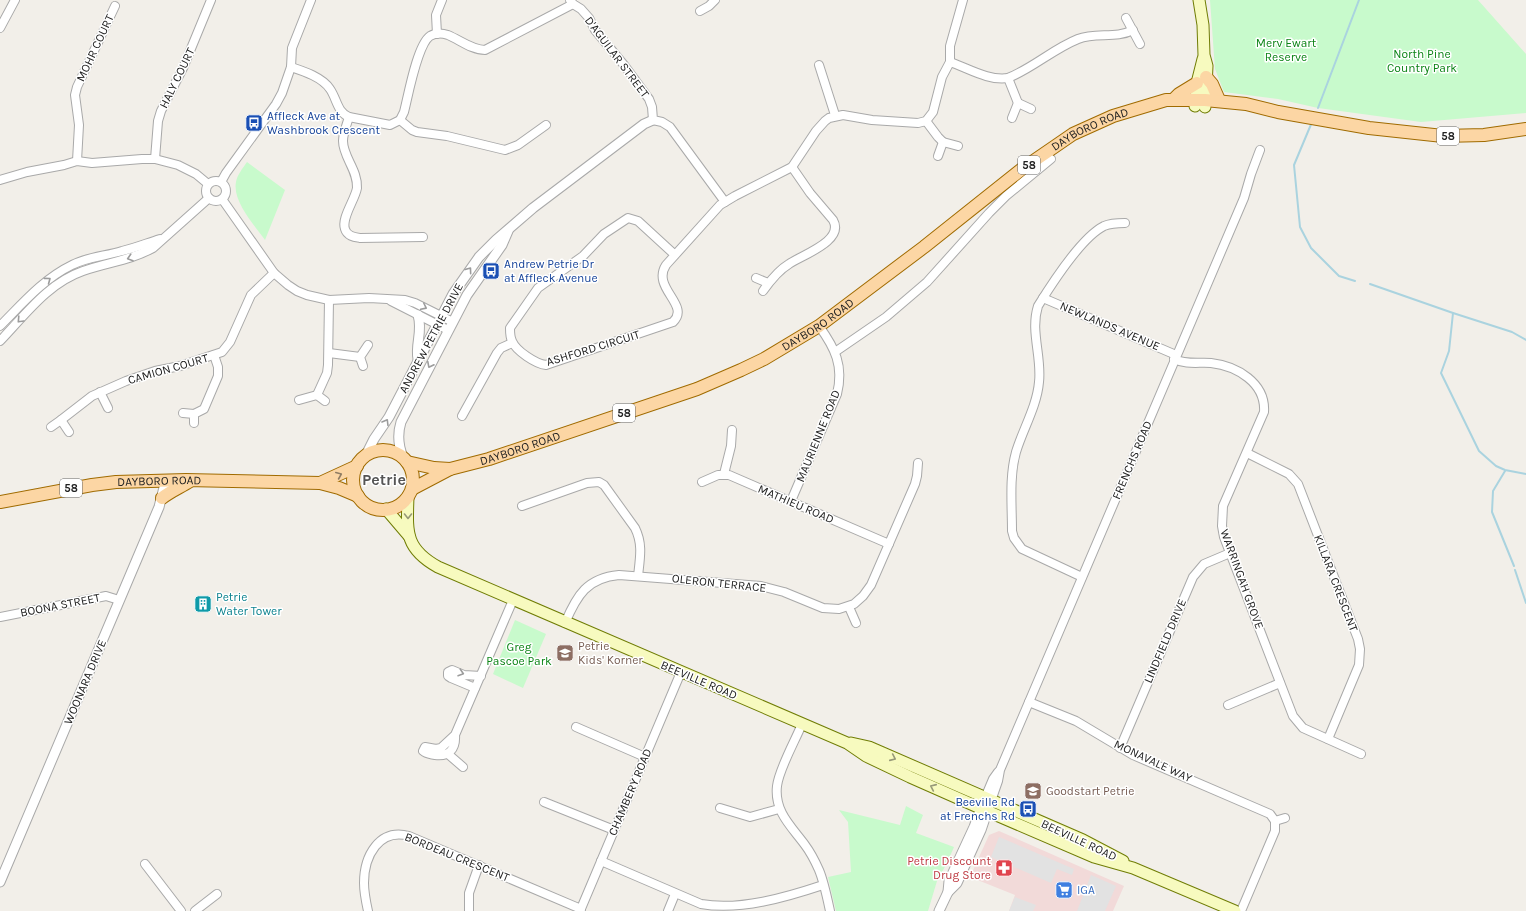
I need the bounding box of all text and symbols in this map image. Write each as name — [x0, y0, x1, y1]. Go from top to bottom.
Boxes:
street label: MOHR COURT — [73, 12, 117, 84]
street label: D'AGUILAR STREET — [582, 14, 652, 100]
park label: Merv Ewart Reserve — [1256, 36, 1317, 64]
street label: HALY COURT — [156, 46, 198, 110]
park label: North Pine Country Park — [1387, 47, 1457, 75]
street label: DAYBORO ROAD — [1049, 105, 1130, 154]
place label: Affleck Ave at Washbrook Crescent — [267, 109, 380, 137]
bus stop icon: Affleck Ave at Washbrook Crescent — [244, 113, 264, 133]
road number: 58 — [1437, 127, 1459, 145]
road number: 58 — [1018, 156, 1040, 174]
one-way arrow — [127, 253, 134, 262]
place label: Andrew Petrie Dr at Affleck Avenue — [504, 257, 598, 285]
bus stop icon: Andrew Petrie Dr at Affleck Avenue — [481, 261, 501, 281]
one-way arrow — [464, 268, 471, 275]
one-way arrow — [43, 277, 50, 284]
street label: ANDREW PETRIE DRIVE — [396, 281, 466, 395]
street label: DAYBORO ROAD — [779, 295, 857, 354]
street label: NEWLANDS AVENUE — [1058, 299, 1162, 353]
one-way arrow — [419, 302, 427, 310]
one-way arrow — [17, 315, 25, 323]
street label: ASHFORD CIRCUIT — [545, 327, 641, 369]
street label: CAMION COURT — [126, 351, 210, 387]
one-way arrow — [428, 360, 435, 368]
street label: MAURIENNE ROAD — [793, 388, 843, 484]
road number: 58 — [613, 404, 635, 422]
one-way arrow — [381, 419, 388, 426]
street label: FRENCHS ROAD — [1109, 419, 1155, 501]
street label: DAYBORO ROAD — [478, 428, 562, 468]
district label: Petrie — [362, 470, 406, 489]
one-way arrow — [334, 472, 342, 480]
street label: DAYBORO ROAD — [117, 473, 202, 489]
road number: 58 — [60, 479, 82, 497]
street label: MATHIEU ROAD — [756, 482, 836, 526]
one-way arrow — [404, 513, 412, 519]
street label: WARRINGAH GROVE — [1217, 527, 1267, 631]
street label: KILLARA CRESCENT — [1311, 532, 1361, 634]
street label: OLERON TERRACE — [671, 571, 767, 595]
street label: BOONA STREET — [19, 590, 101, 620]
place label: Petrie Water Tower — [216, 590, 282, 618]
building icon: Petrie Water Tower — [193, 594, 213, 614]
street label: LINDFIELD DRIVE — [1141, 597, 1189, 685]
street label: WOONARA DRIVE — [61, 638, 109, 726]
place label: Petrie Kids' Korner — [578, 639, 643, 667]
park label: Greg Pascoe Park — [486, 640, 552, 668]
school or university icon: Petrie Kids' Korner — [555, 643, 575, 663]
street label: BEEVILLE ROAD — [659, 658, 739, 702]
one-way arrow — [458, 669, 465, 677]
street label: MONAVALE WAY — [1112, 737, 1195, 785]
street label: CHAMBERY ROAD — [605, 746, 655, 838]
one-way arrow — [889, 753, 897, 761]
school or university icon: Goodstart Petrie — [1023, 781, 1043, 801]
one-way arrow — [929, 784, 937, 792]
place label: Goodstart Petrie — [1046, 784, 1134, 798]
place label: Beeville Rd at Frenchs Rd — [940, 795, 1015, 823]
bus stop icon: Beeville Rd at Frenchs Rd — [1018, 799, 1038, 819]
street label: BEEVILLE ROAD — [1039, 816, 1119, 864]
street label: BORDEAU CRESCENT — [403, 830, 511, 884]
place label: Petrie Discount Drug Store — [907, 854, 991, 882]
pharmacy icon: Petrie Discount Drug Store — [994, 858, 1014, 878]
supermarket icon: IGA — [1054, 880, 1074, 900]
place label: IGA — [1077, 883, 1095, 897]

